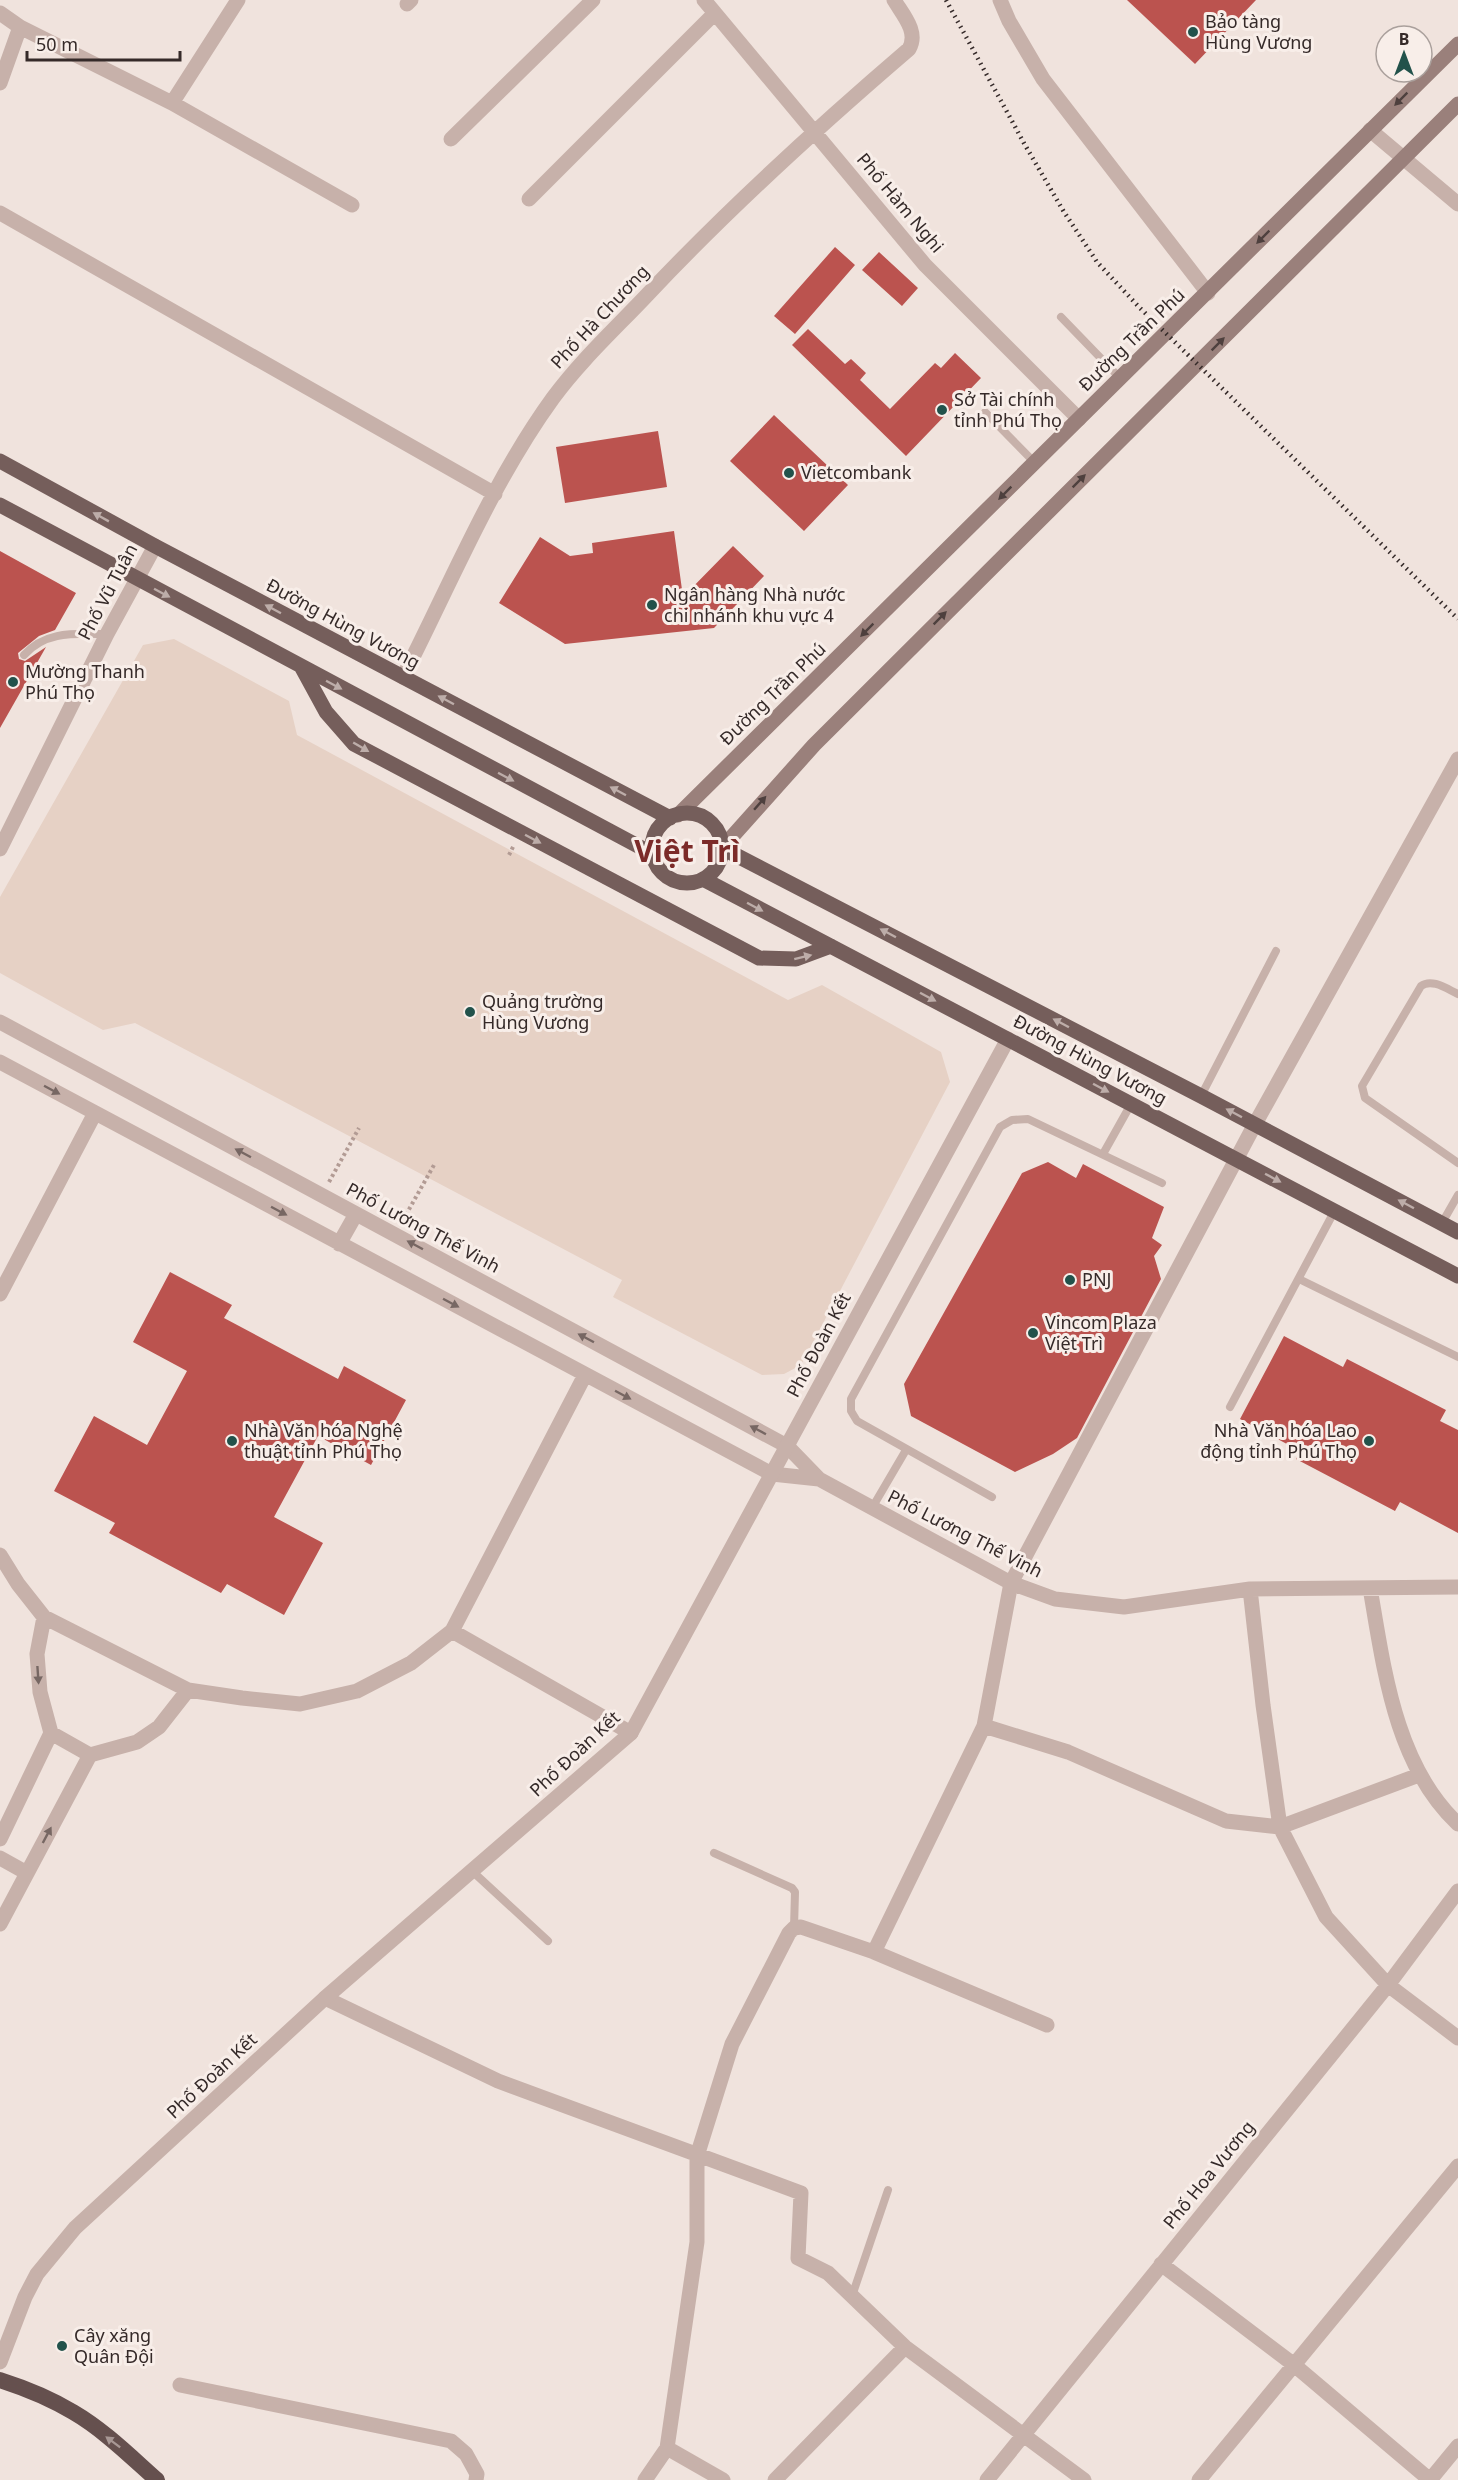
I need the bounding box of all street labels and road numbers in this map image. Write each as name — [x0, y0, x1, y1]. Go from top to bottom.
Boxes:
street label: Phố Hàm Nghi — [852, 148, 950, 257]
street label: Phố Hà Chương — [545, 259, 654, 373]
street label: Đường Trần Phú — [1073, 283, 1189, 396]
street label: Phố Vũ Tuân — [72, 539, 142, 644]
street label: Đường Hùng Vương — [263, 572, 424, 674]
street label: Đường Trần Phú — [714, 637, 830, 750]
street label: Đường Hùng Vương — [1010, 1008, 1171, 1110]
street label: Phố Lương Thế Vinh — [342, 1176, 504, 1278]
street label: Phố Đoàn Kết — [780, 1288, 856, 1401]
street label: Phố Lương Thế Vinh — [884, 1484, 1047, 1583]
street label: Phố Đoàn Kết — [524, 1705, 625, 1801]
street label: Phố Đoàn Kết — [161, 2027, 262, 2123]
street label: Phố Hoa Vương — [1157, 2115, 1259, 2233]

